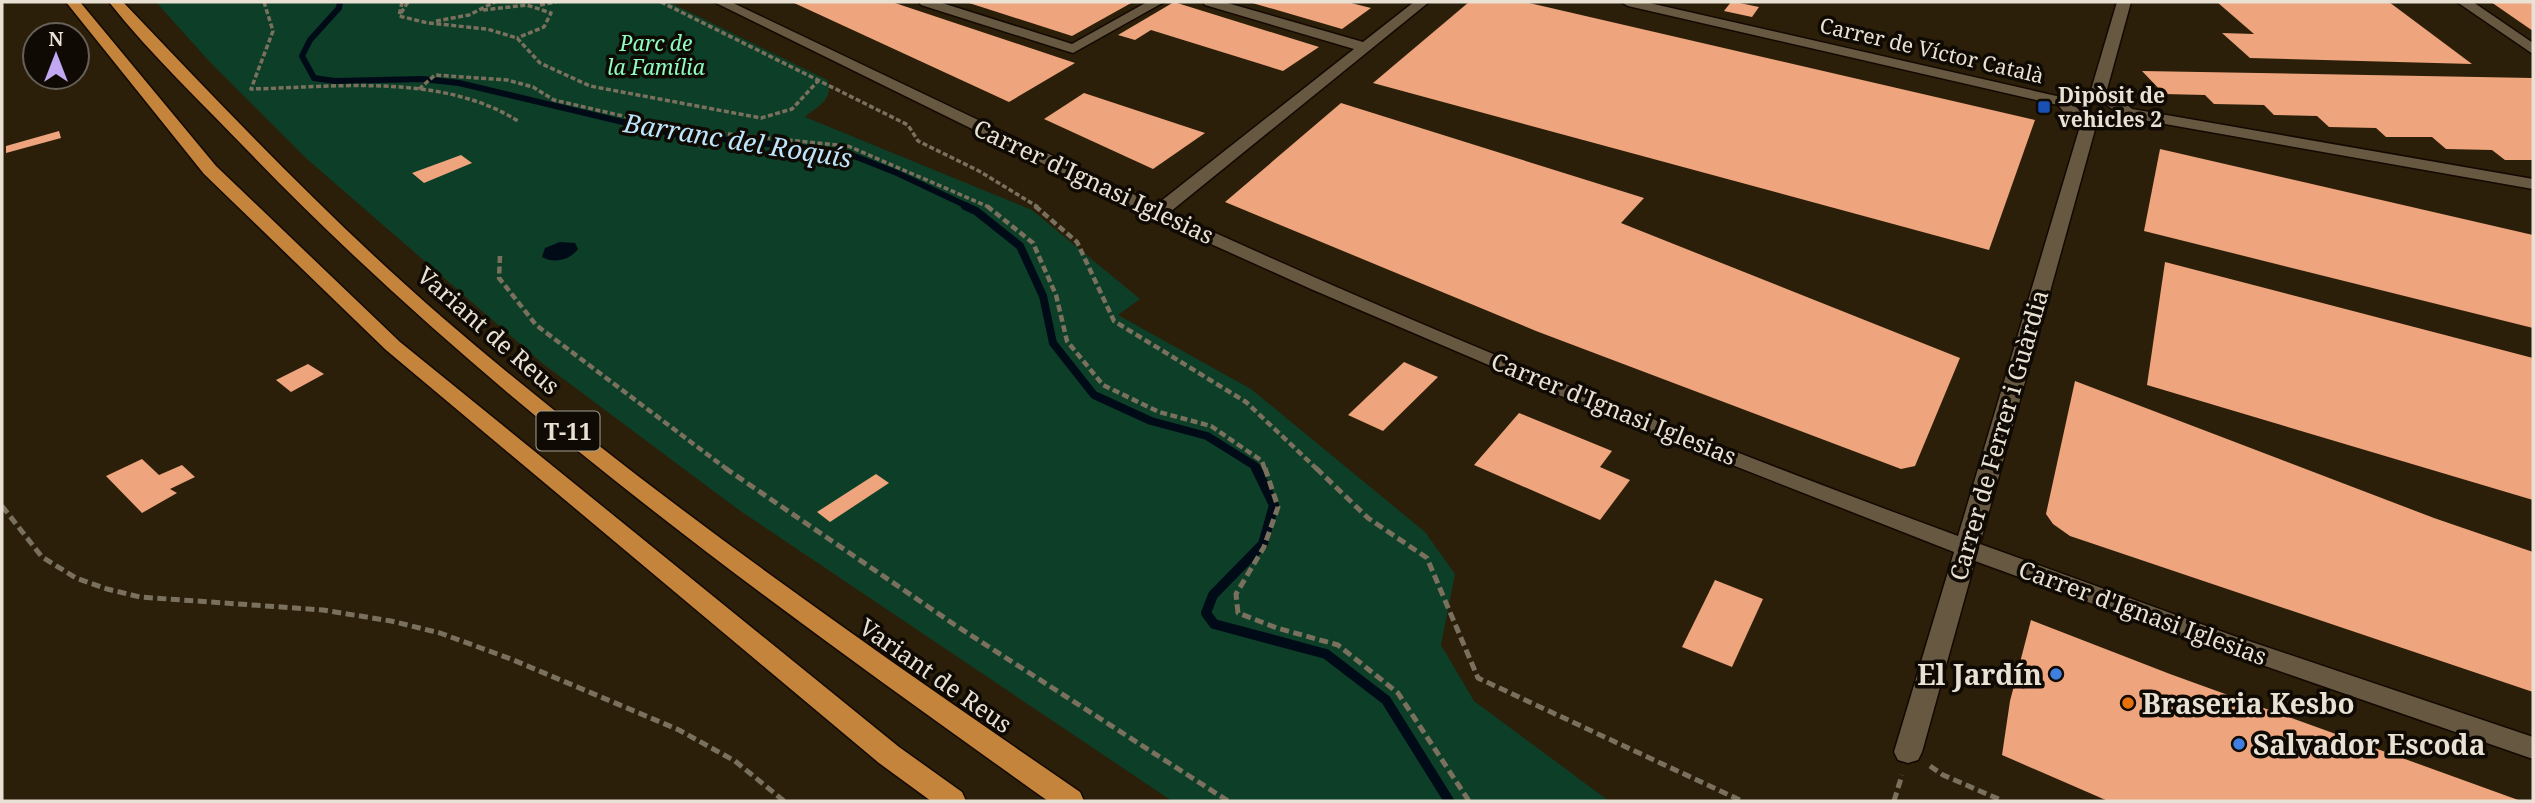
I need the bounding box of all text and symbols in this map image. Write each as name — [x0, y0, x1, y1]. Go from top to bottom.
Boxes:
street label: Carrer de Víctor Català — [1817, 11, 2047, 89]
north arrow — [21, 21, 91, 91]
text: N — [49, 26, 64, 52]
park label: Parc de la Família — [607, 29, 706, 81]
place label: Dipòsit de vehicles 2 — [2058, 81, 2165, 133]
marker: Dipòsit de vehicles 2 — [2036, 99, 2052, 115]
water label: Barranc del Roquís — [620, 104, 855, 176]
street label: Carrer d'Ignasi Iglesias — [968, 111, 1220, 251]
street label: Variant de Reus — [410, 259, 568, 401]
street label: Carrer de Ferrer i Guàrdia — [1941, 286, 2055, 584]
street label: Carrer d'Ignasi Iglesias — [1487, 344, 1741, 472]
road number: T-11 — [536, 412, 600, 450]
street label: Carrer d'Ignasi Iglesias — [2014, 552, 2272, 672]
street label: Variant de Reus — [853, 610, 1019, 740]
place label: El Jardín — [1917, 655, 2042, 693]
marker: El Jardín — [2048, 666, 2064, 682]
place label: Braseria Kesbo — [2142, 684, 2355, 722]
marker: Braseria Kesbo — [2120, 695, 2136, 711]
place label: Salvador Escoda — [2253, 725, 2486, 763]
marker: Salvador Escoda — [2231, 736, 2247, 752]

